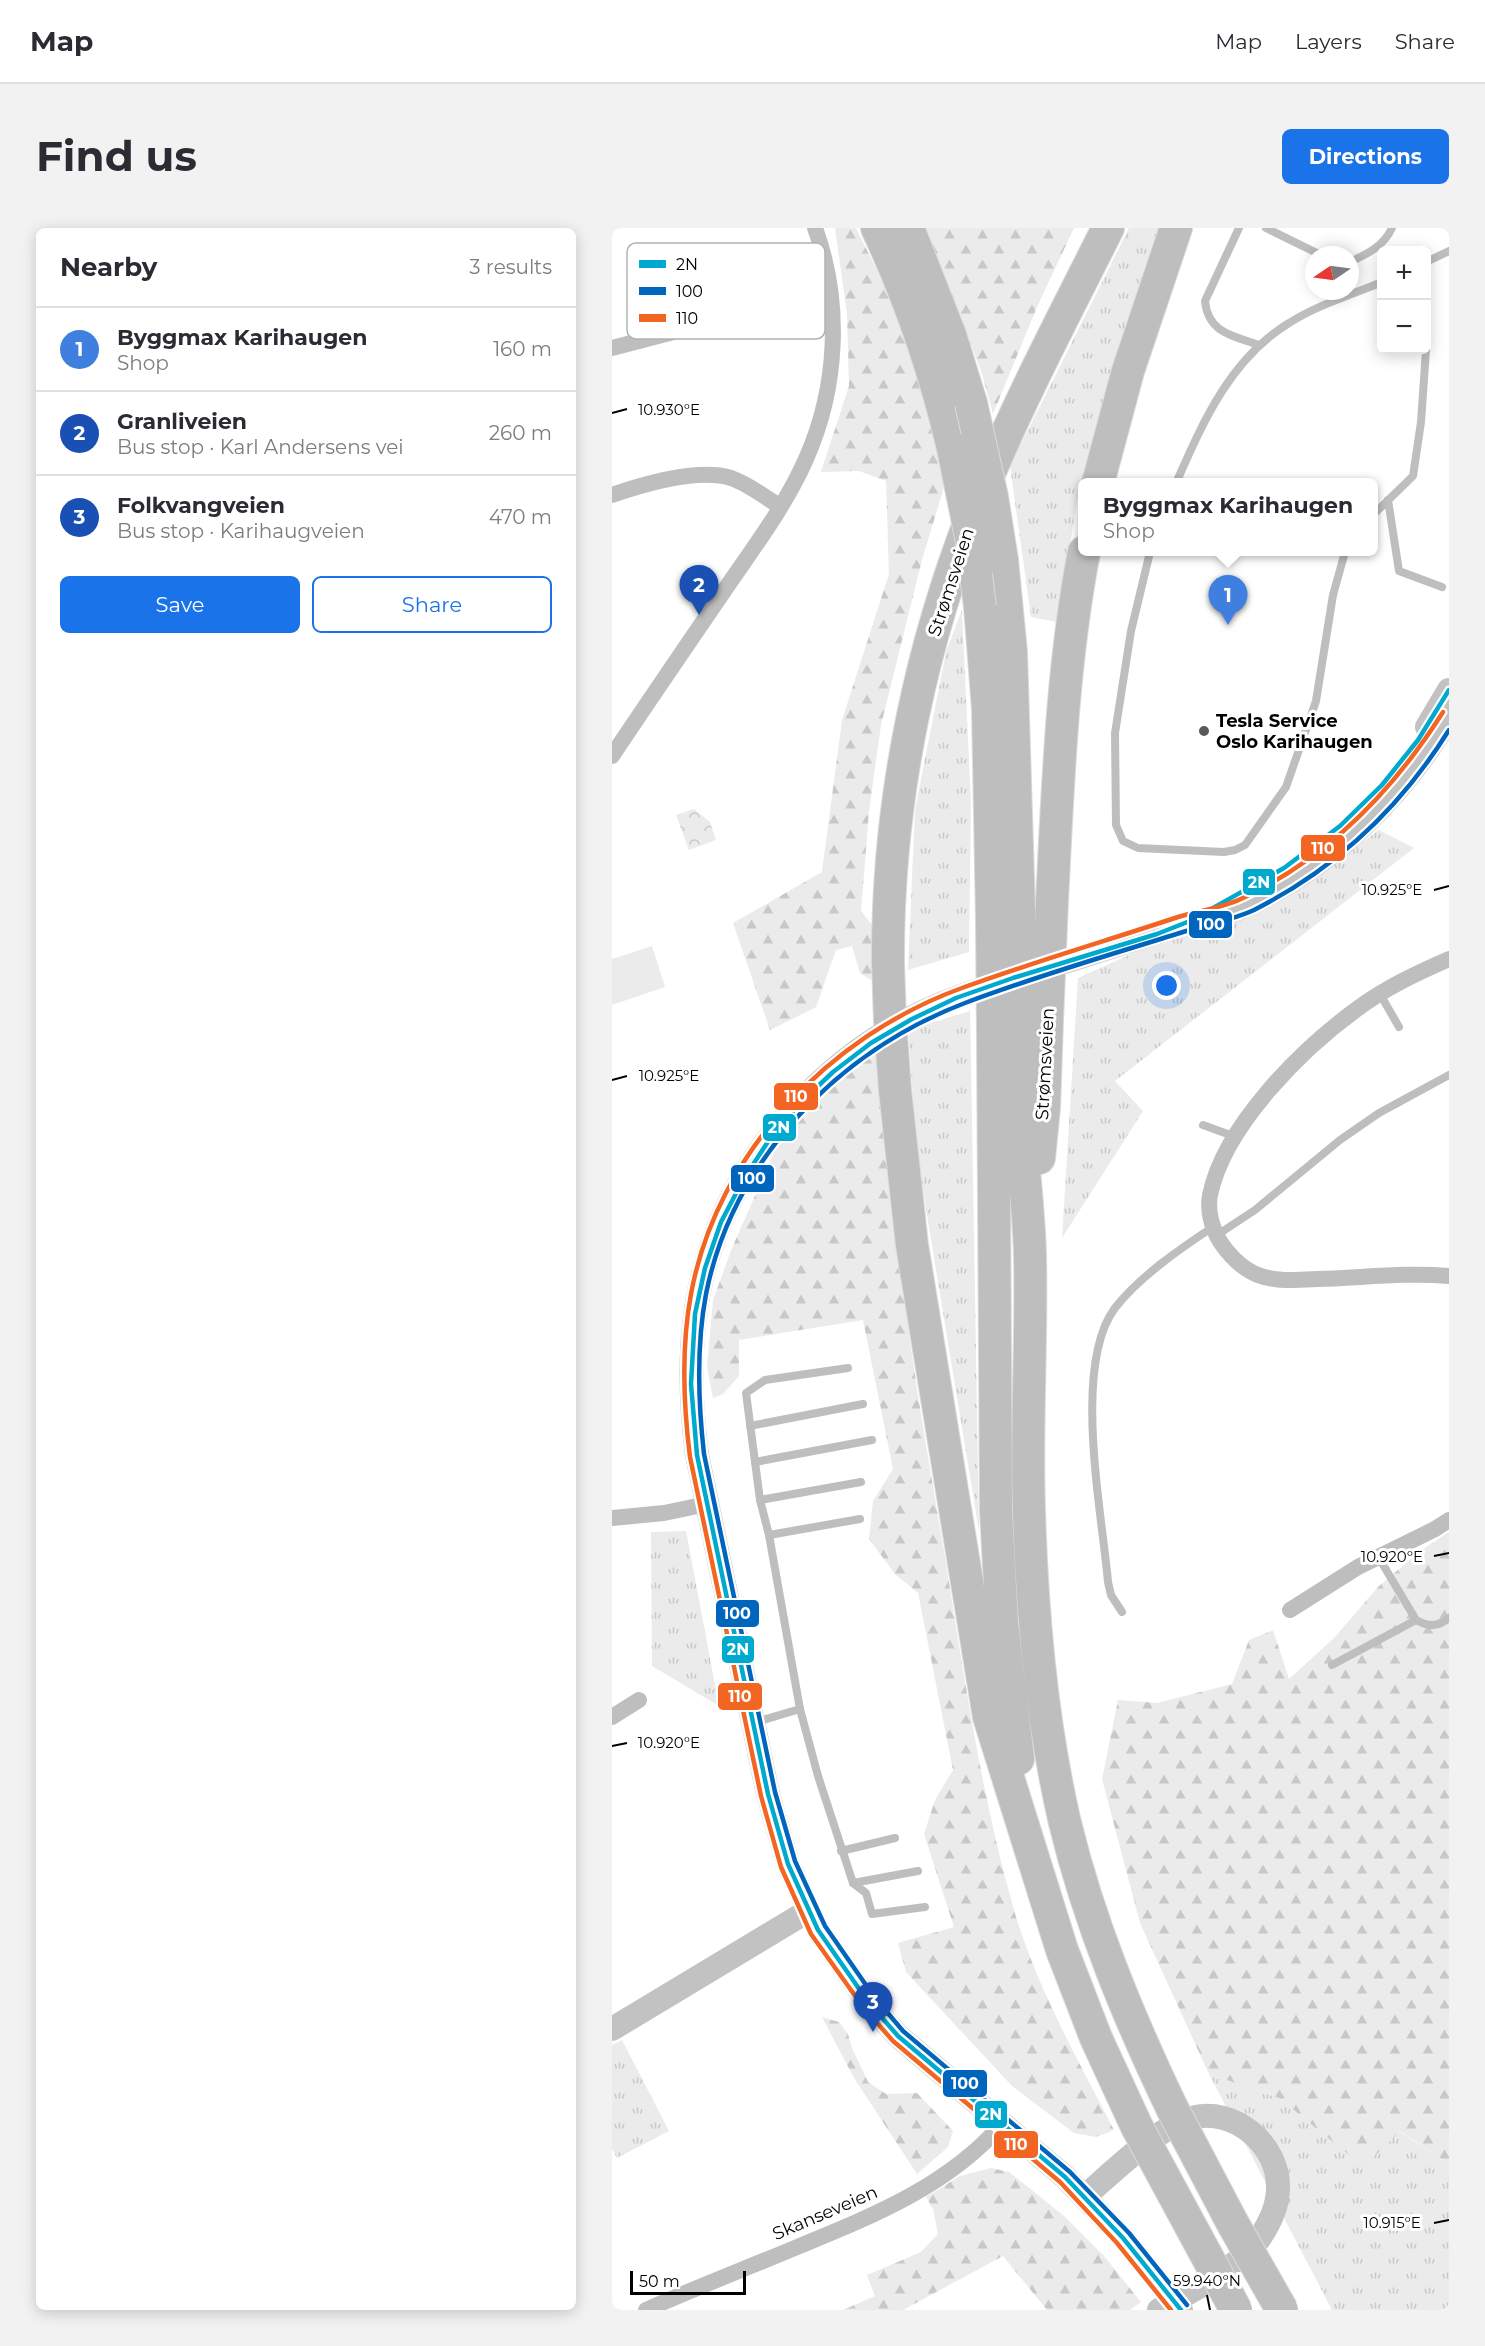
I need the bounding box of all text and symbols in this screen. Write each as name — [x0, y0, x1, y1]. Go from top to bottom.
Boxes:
text: Map — [30, 24, 93, 58]
text: Map — [1215, 29, 1262, 54]
text: Layers — [1295, 29, 1362, 54]
text: Share — [1395, 29, 1455, 54]
button: Directions — [1282, 129, 1449, 184]
text: Find us — [36, 130, 197, 182]
legend — [627, 243, 825, 339]
north arrow — [1305, 246, 1359, 300]
map controls — [1377, 246, 1431, 354]
button: + — [1377, 246, 1431, 300]
text: Nearby — [60, 251, 157, 283]
text: 3 results — [469, 255, 552, 279]
text: 2N — [676, 255, 698, 274]
text: 100 — [676, 282, 703, 301]
button: − — [1377, 300, 1431, 354]
text: 110 — [676, 309, 698, 328]
text: Byggmax Karihaugen — [117, 324, 367, 351]
text: 1 — [76, 337, 83, 361]
text: 160 m — [493, 337, 552, 361]
text: Shop — [117, 351, 169, 375]
text: 10.930°E — [638, 400, 700, 419]
text: Granliveien — [117, 408, 247, 435]
text: 2 — [74, 421, 85, 445]
text: 260 m — [489, 421, 552, 445]
text: Bus stop · Karl Andersens vei — [117, 435, 404, 459]
popup — [1078, 478, 1378, 556]
text: Folkvangveien — [117, 492, 285, 519]
text: Byggmax Karihaugen — [1103, 492, 1353, 519]
text: 3 — [74, 505, 85, 529]
text: 470 m — [489, 505, 552, 529]
text: Bus stop · Karihaugveien — [117, 519, 365, 543]
text: Shop — [1103, 519, 1155, 543]
street label: Strømsveien — [923, 525, 979, 639]
pin: 2 — [680, 566, 718, 615]
button: Save — [60, 576, 300, 633]
button: Share — [312, 576, 552, 633]
pin: 1 — [1208, 576, 1248, 625]
place label: Tesla Service Oslo Karihaugen — [1216, 710, 1373, 753]
marker: Tesla Service Oslo Karihaugen — [1197, 724, 1211, 738]
line badge: 110 — [1300, 834, 1346, 862]
text: 110 — [1311, 839, 1335, 858]
line badge: 2N — [1242, 868, 1276, 896]
text: 2N — [1248, 873, 1270, 892]
text: 10.925°E — [1362, 880, 1422, 899]
line badge: 100 — [1188, 910, 1233, 939]
text: 100 — [1197, 915, 1225, 934]
your location — [1152, 971, 1181, 1000]
street label: Strømsveien — [1031, 1007, 1059, 1121]
text: 10.925°E — [639, 1066, 699, 1085]
line badge: 110 — [773, 1082, 819, 1111]
text: 110 — [784, 1087, 808, 1106]
line badge: 2N — [762, 1113, 797, 1142]
text: 2N — [768, 1118, 790, 1137]
line badge: 100 — [730, 1164, 775, 1193]
text: 100 — [738, 1169, 766, 1188]
text: 10.920°E — [1361, 1547, 1423, 1566]
line badge: 100 — [715, 1599, 760, 1628]
text: 100 — [723, 1604, 751, 1623]
line badge: 2N — [721, 1635, 755, 1664]
text: 2N — [727, 1640, 749, 1659]
line badge: 110 — [717, 1682, 763, 1711]
text: 110 — [728, 1687, 752, 1706]
text: 10.920°E — [638, 1733, 700, 1752]
pin: 3 — [854, 1982, 892, 2032]
line badge: 100 — [942, 2069, 988, 2098]
text: 100 — [951, 2074, 979, 2093]
line badge: 2N — [974, 2100, 1008, 2129]
text: 2N — [980, 2105, 1002, 2124]
line badge: 110 — [993, 2130, 1039, 2159]
text: 110 — [1004, 2135, 1028, 2154]
street label: Skanseveien — [769, 2181, 881, 2245]
text: 10.915°E — [1363, 2213, 1421, 2232]
scale bar — [630, 2268, 746, 2296]
text: 59.940°N — [1173, 2271, 1241, 2290]
text: 50 m — [639, 2272, 680, 2291]

